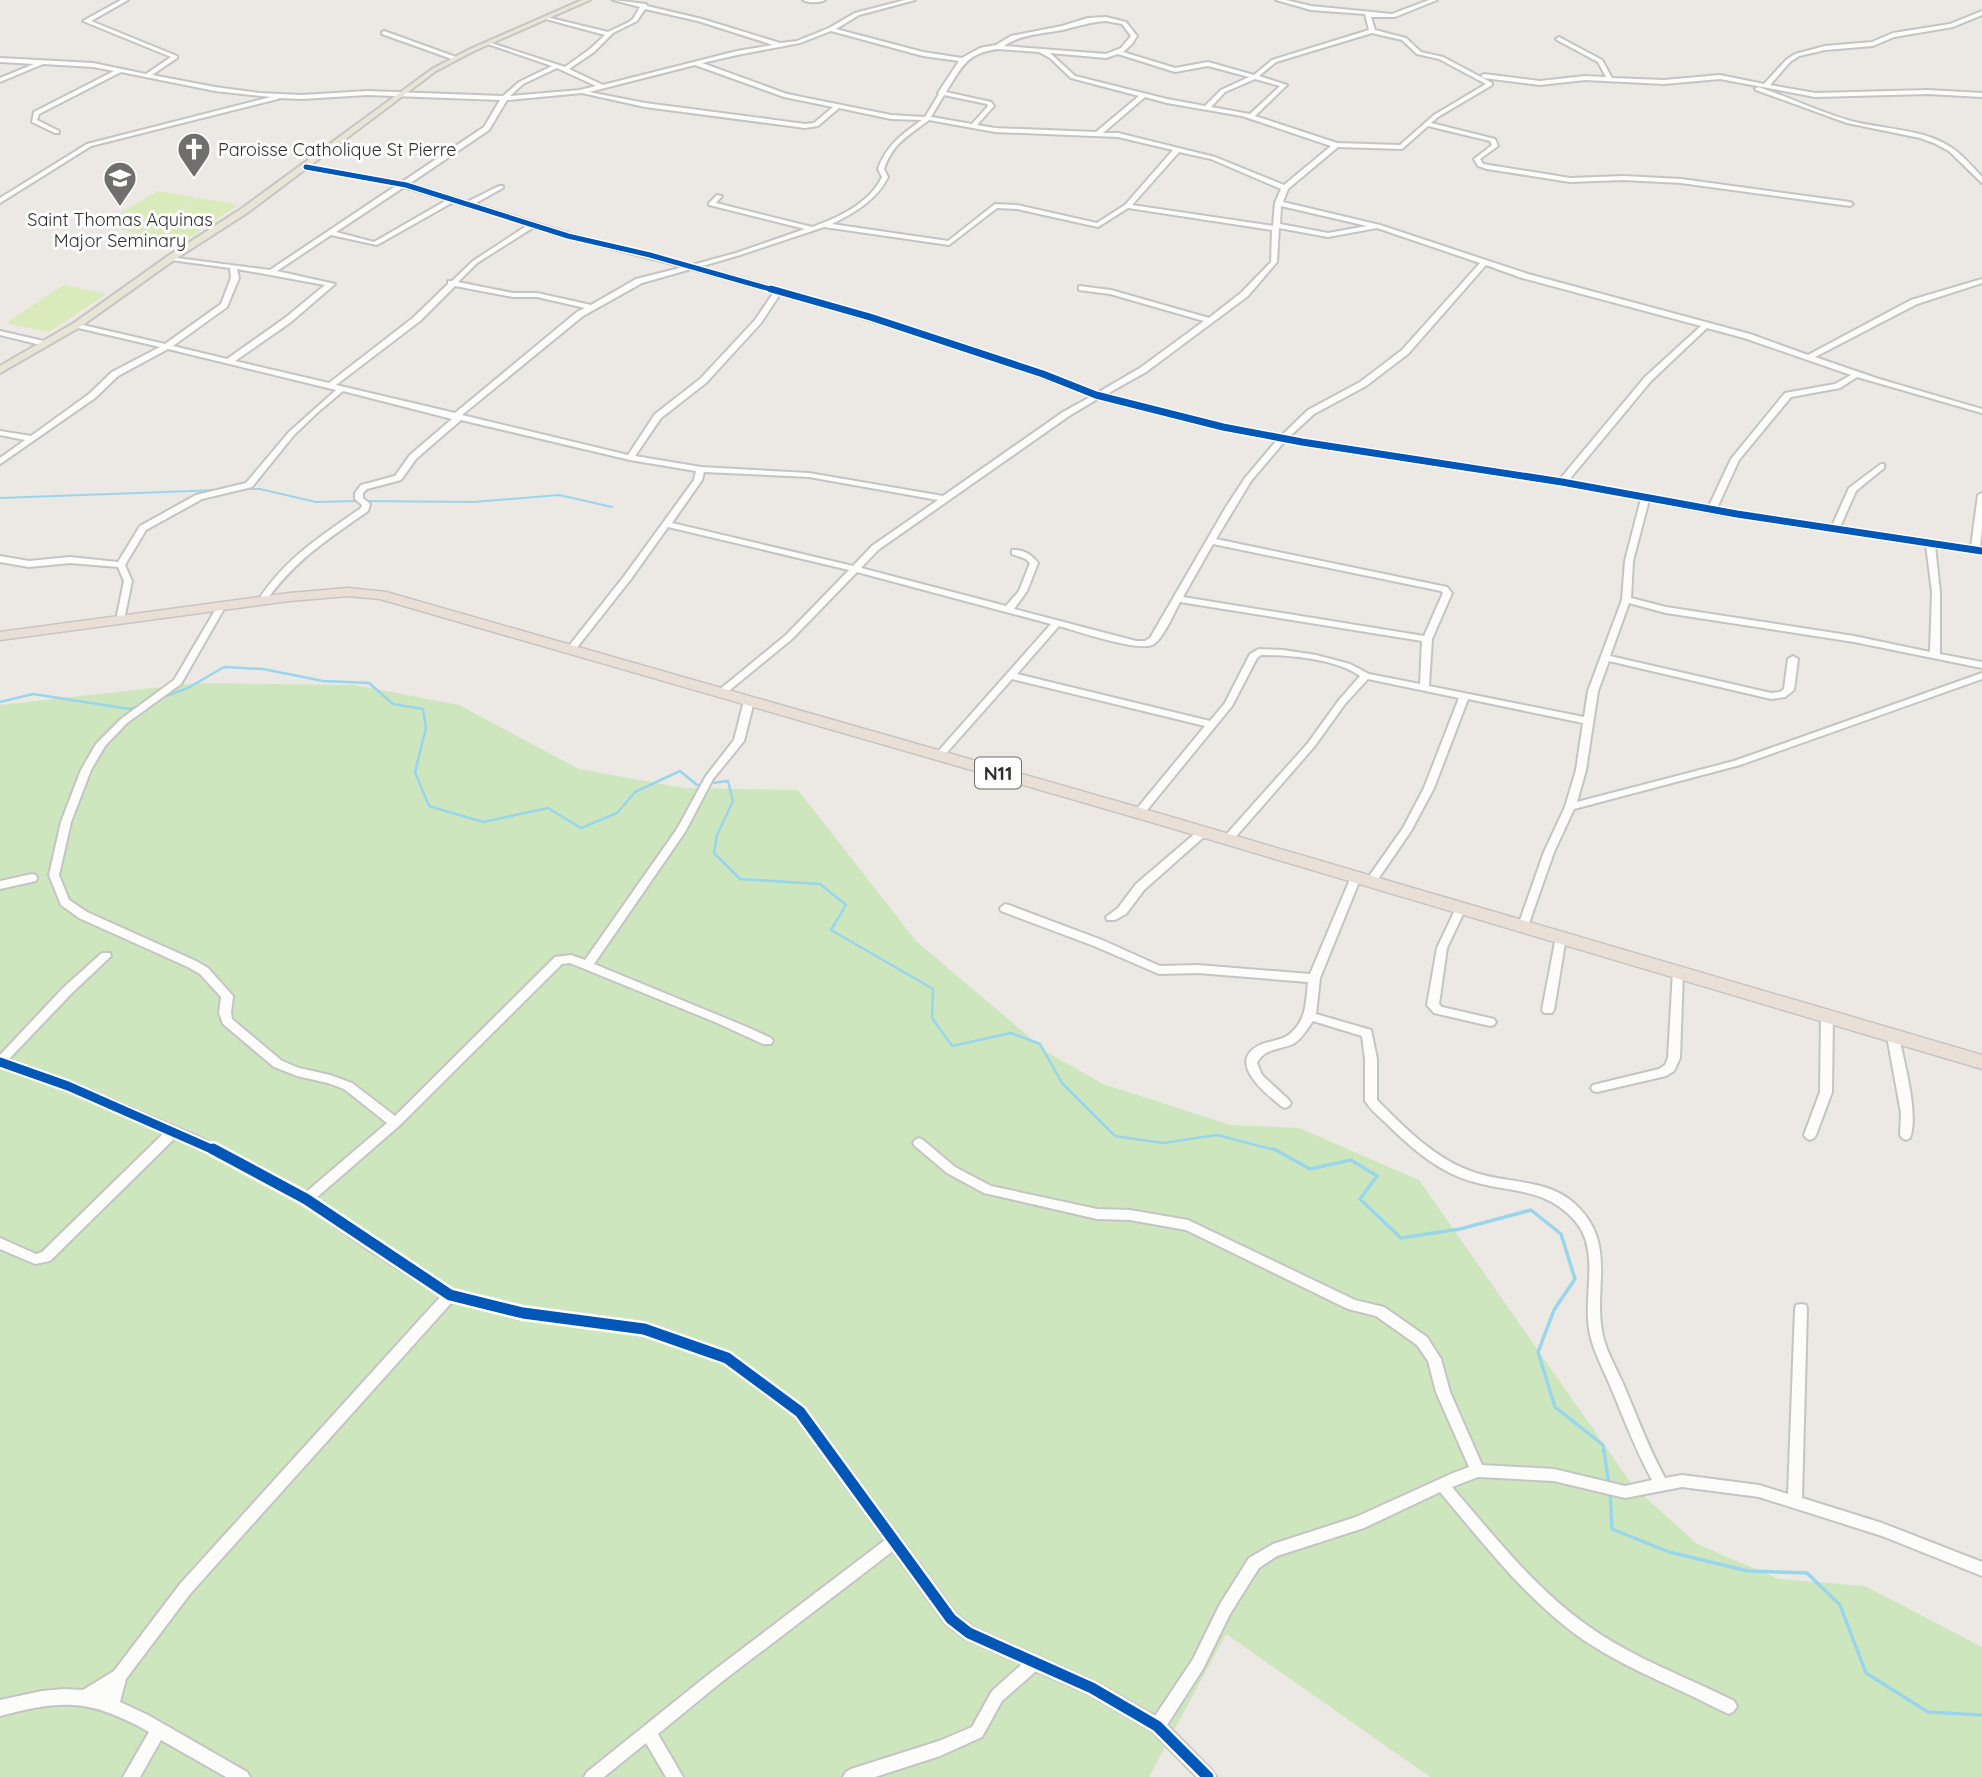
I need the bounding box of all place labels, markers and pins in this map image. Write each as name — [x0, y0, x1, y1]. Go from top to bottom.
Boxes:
church icon: Paroisse Catholique St Pierre — [175, 130, 213, 179]
place label: Paroisse Catholique St Pierre — [218, 138, 456, 161]
school or university icon: Saint Thomas Aquinas Major Seminary — [101, 159, 139, 208]
place label: Saint Thomas Aquinas Major Seminary — [27, 208, 213, 252]

